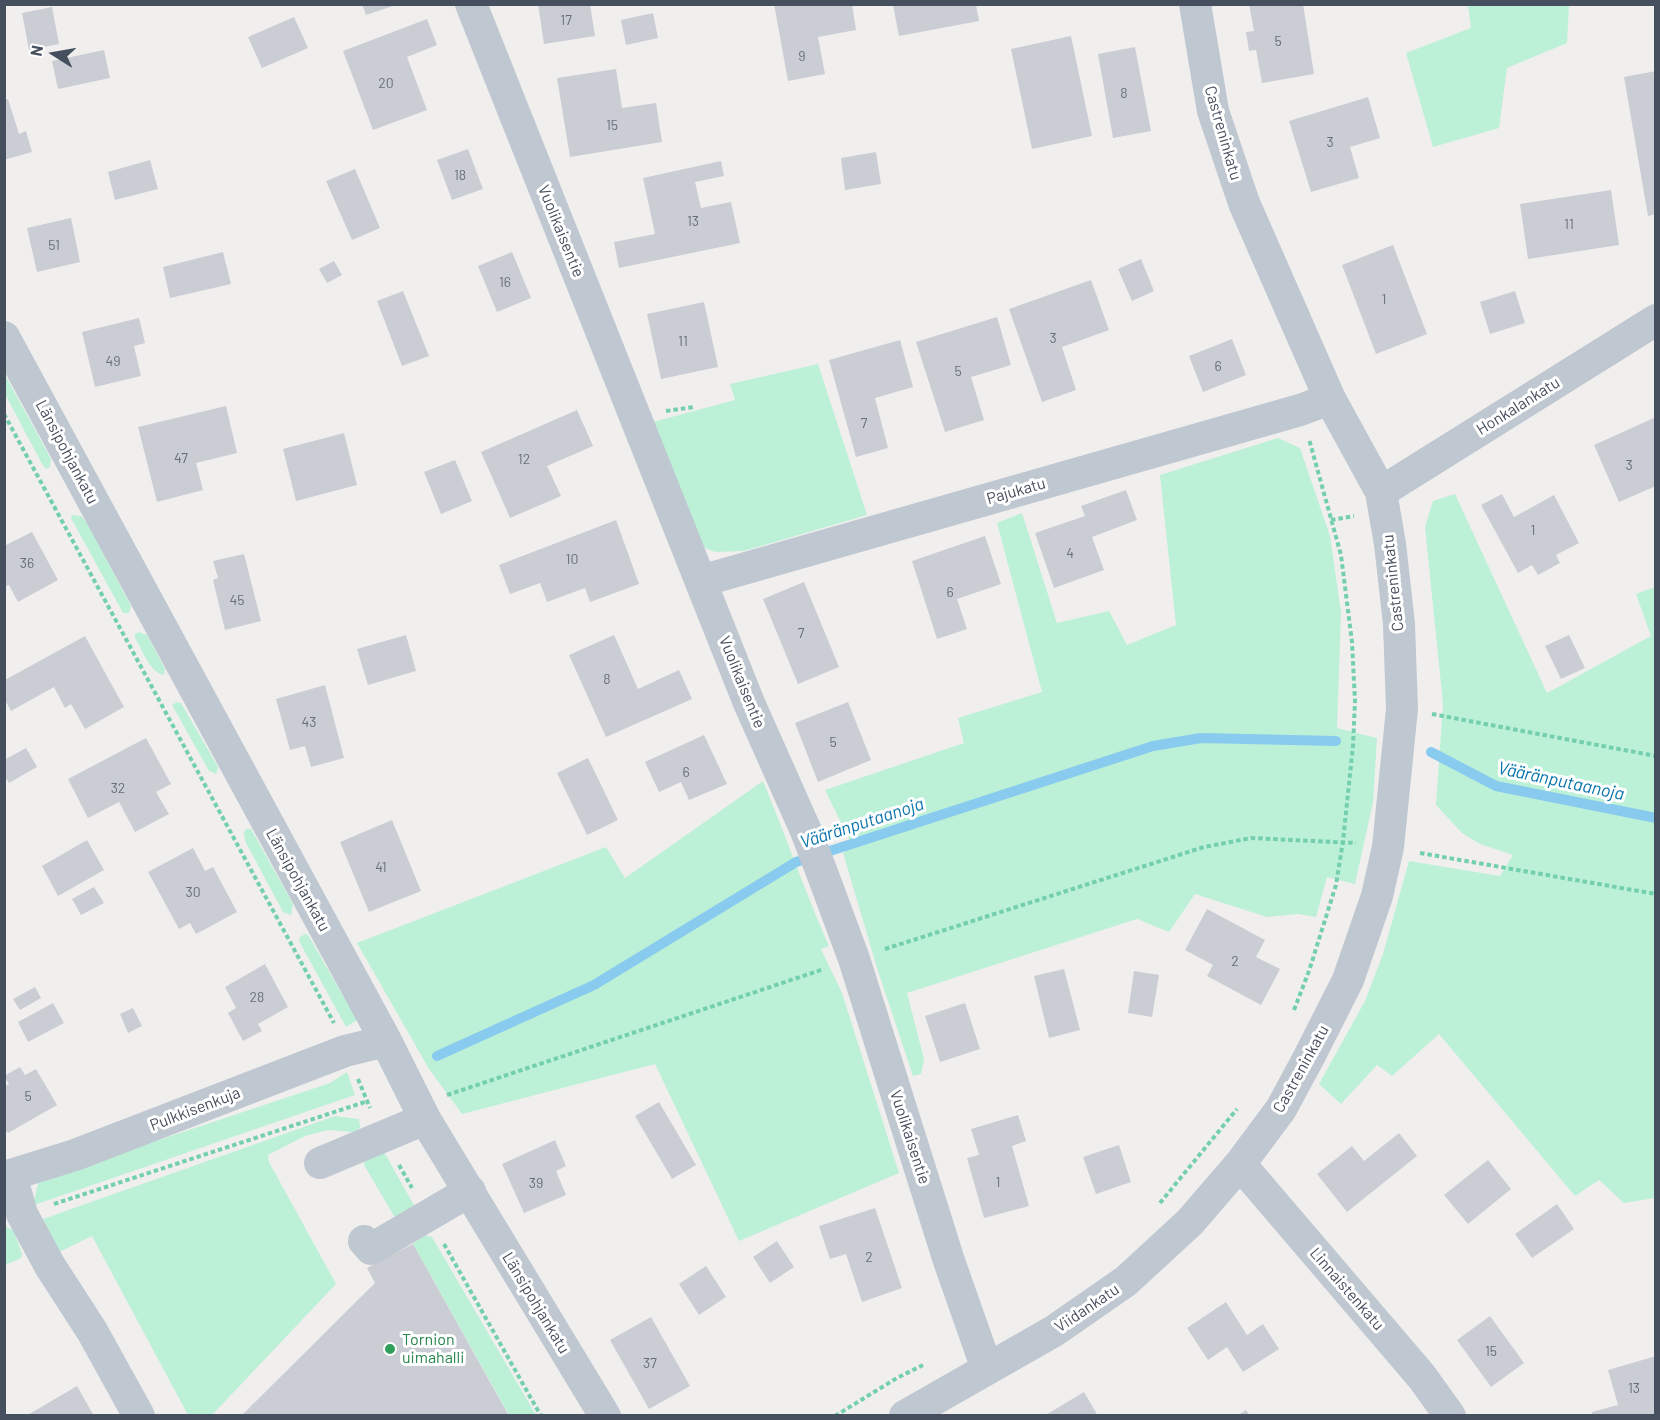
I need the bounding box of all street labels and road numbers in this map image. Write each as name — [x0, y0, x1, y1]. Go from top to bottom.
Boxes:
street label: Castreninkatu — [1200, 84, 1246, 182]
street label: Vuolikaisentie — [534, 182, 588, 280]
street label: Honkalankatu — [1473, 373, 1563, 439]
street label: Länsipohjankatu — [32, 397, 102, 507]
street label: Pajukatu — [984, 473, 1048, 509]
street label: Castreninkatu — [1378, 534, 1408, 632]
street label: Vuolikaisentie — [715, 633, 769, 731]
street label: Länsipohjankatu — [262, 825, 334, 935]
street label: Castreninkatu — [1269, 1022, 1333, 1116]
street label: Pulkkisenkuja — [147, 1083, 243, 1135]
street label: Vuolikaisentie — [886, 1088, 934, 1186]
street label: Linnaistenkatu — [1306, 1244, 1388, 1334]
street label: Länsipohjankatu — [498, 1249, 574, 1357]
street label: Viidankatu — [1051, 1279, 1123, 1337]

